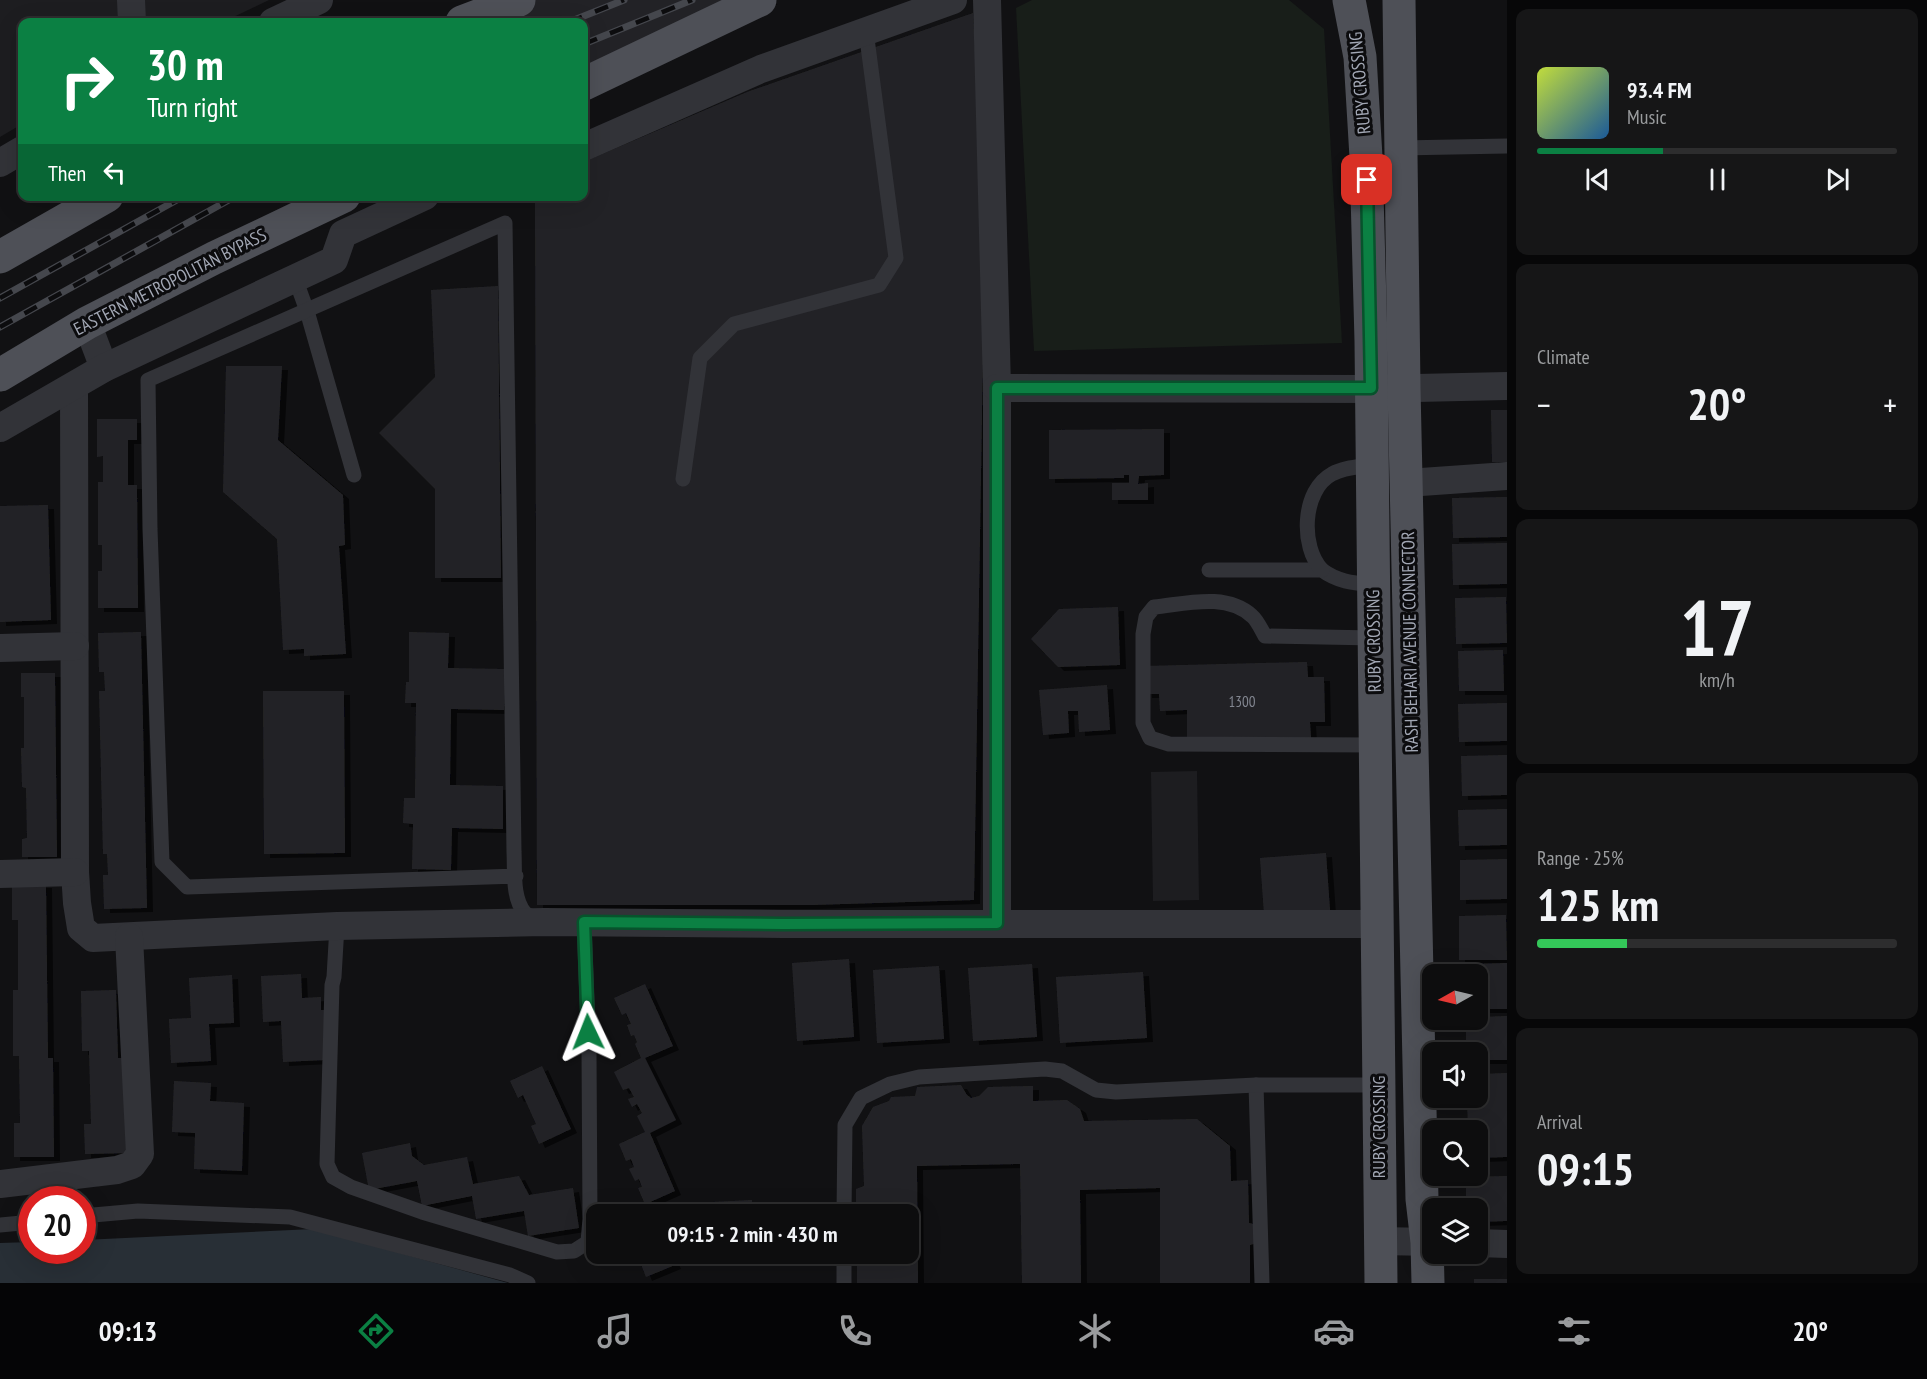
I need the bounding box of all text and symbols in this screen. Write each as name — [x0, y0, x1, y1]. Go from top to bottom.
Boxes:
street label: RUBY CROSSING — [1344, 31, 1375, 135]
text: 30 m — [147, 37, 224, 92]
icon: right — [48, 42, 126, 120]
text: 93.4 FM — [1627, 76, 1692, 104]
text: Turn right — [147, 90, 238, 124]
text: Music — [1627, 104, 1667, 130]
pin — [1341, 154, 1392, 205]
icon: left — [98, 156, 131, 189]
text: Then — [48, 159, 86, 187]
icon: arrive — [1350, 163, 1383, 196]
icon: previous — [1581, 163, 1614, 196]
icon: pause — [1701, 163, 1734, 196]
icon: next — [1821, 163, 1854, 196]
street label: EASTERN METROPOLITAN BYPASS — [69, 223, 270, 340]
text: Climate — [1537, 344, 1590, 370]
text: 20° — [1687, 374, 1747, 432]
text: − — [1537, 383, 1551, 426]
text: + — [1883, 383, 1897, 426]
street label: RASH BEHARI AVENUE CONNECTOR — [1396, 531, 1423, 753]
text: 17 — [1680, 577, 1754, 678]
street label: RUBY CROSSING — [1361, 589, 1386, 692]
text: km/h — [1699, 667, 1735, 693]
house number: 1300 — [1228, 692, 1256, 711]
text: Range · 25% — [1537, 845, 1624, 871]
text: 125 km — [1537, 875, 1659, 933]
north arrow — [1422, 964, 1488, 1030]
map controls — [1422, 964, 1488, 1264]
position arrow — [556, 1000, 620, 1064]
button: sound — [1422, 1042, 1488, 1108]
street label: RUBY CROSSING — [1367, 1076, 1390, 1178]
text: Arrival — [1537, 1109, 1582, 1135]
button: search — [1422, 1120, 1488, 1186]
text: 09:15 — [1537, 1139, 1634, 1197]
speed limit sign: 20 — [18, 1186, 96, 1264]
button: layers — [1422, 1198, 1488, 1264]
text: 09:15 · 2 min · 430 m — [667, 1220, 838, 1248]
icon: directions — [355, 1310, 397, 1352]
icon: music — [594, 1310, 636, 1352]
icon: phone — [834, 1310, 876, 1352]
icon: climate — [1074, 1310, 1116, 1352]
icon: car — [1313, 1310, 1355, 1352]
icon: filters — [1553, 1310, 1595, 1352]
text: 09:13 — [99, 1314, 157, 1348]
text: 20° — [1792, 1314, 1828, 1348]

